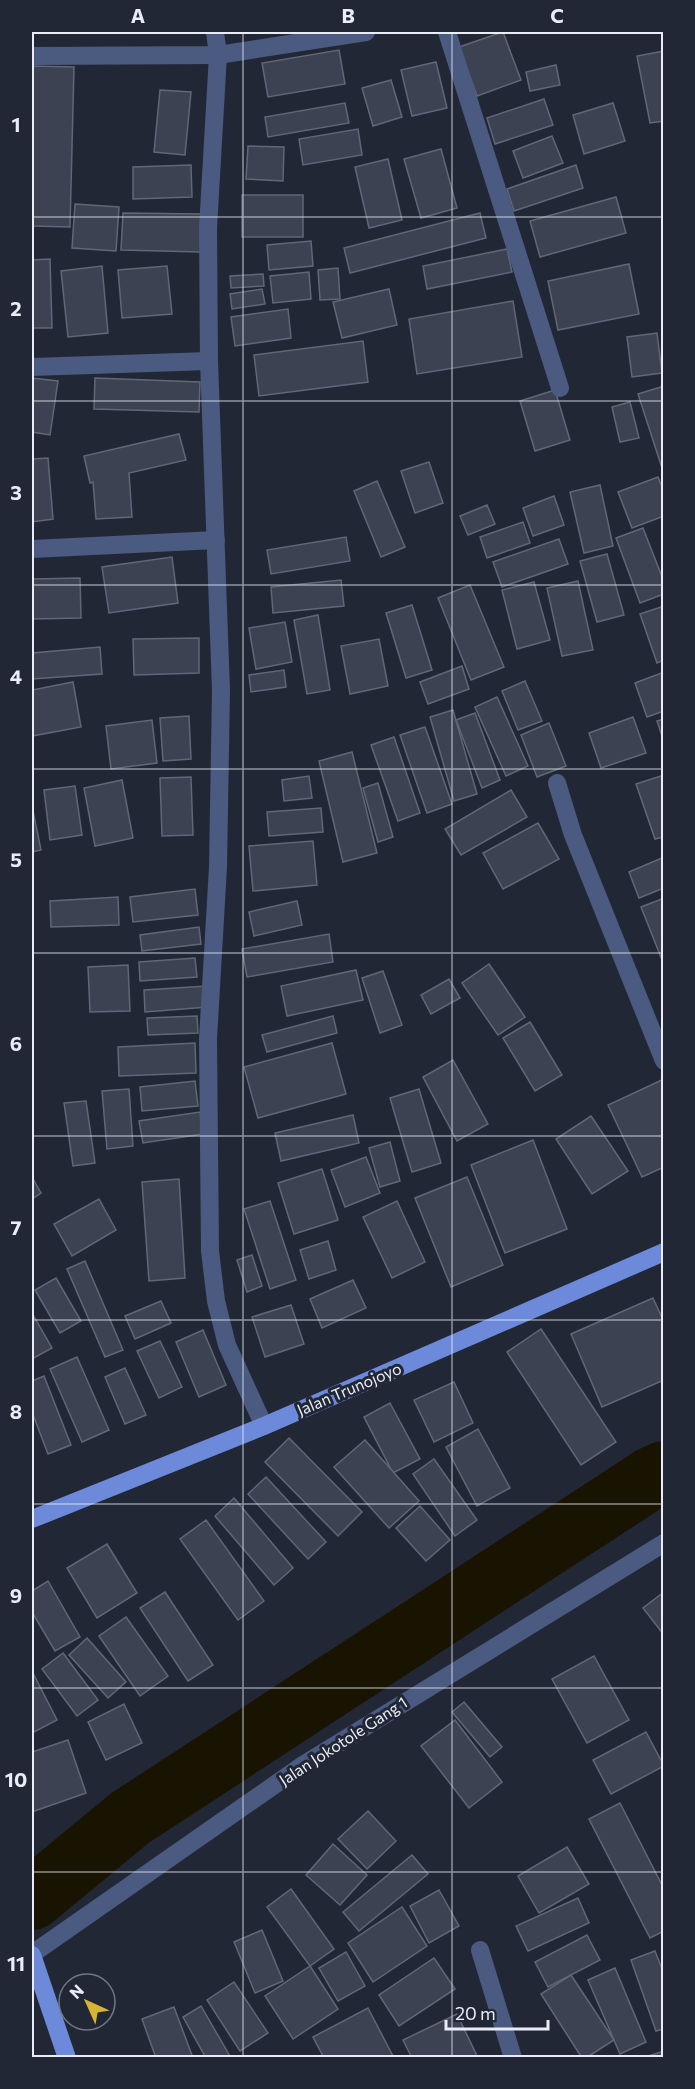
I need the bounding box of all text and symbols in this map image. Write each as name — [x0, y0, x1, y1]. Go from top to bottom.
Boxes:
text: A — [131, 3, 145, 27]
text: B — [341, 3, 355, 27]
text: C — [550, 3, 564, 27]
text: 1 — [11, 112, 21, 136]
text: 2 — [10, 296, 22, 320]
text: 3 — [10, 480, 22, 504]
text: 4 — [10, 664, 22, 688]
text: 5 — [10, 847, 22, 871]
text: 6 — [10, 1031, 22, 1055]
text: 7 — [11, 1215, 22, 1239]
street label: Jalan Trunojoyo — [294, 1358, 404, 1419]
text: 8 — [10, 1399, 22, 1423]
text: 9 — [10, 1583, 22, 1607]
street label: Jalan Jokotole Gang 1 — [275, 1692, 410, 1789]
text: 10 — [5, 1767, 27, 1791]
text: 11 — [7, 1951, 25, 1975]
north arrow — [57, 1972, 117, 2032]
text: N — [65, 1980, 87, 2002]
scale bar — [446, 1993, 548, 2031]
text: 20 m — [455, 2002, 496, 2024]

